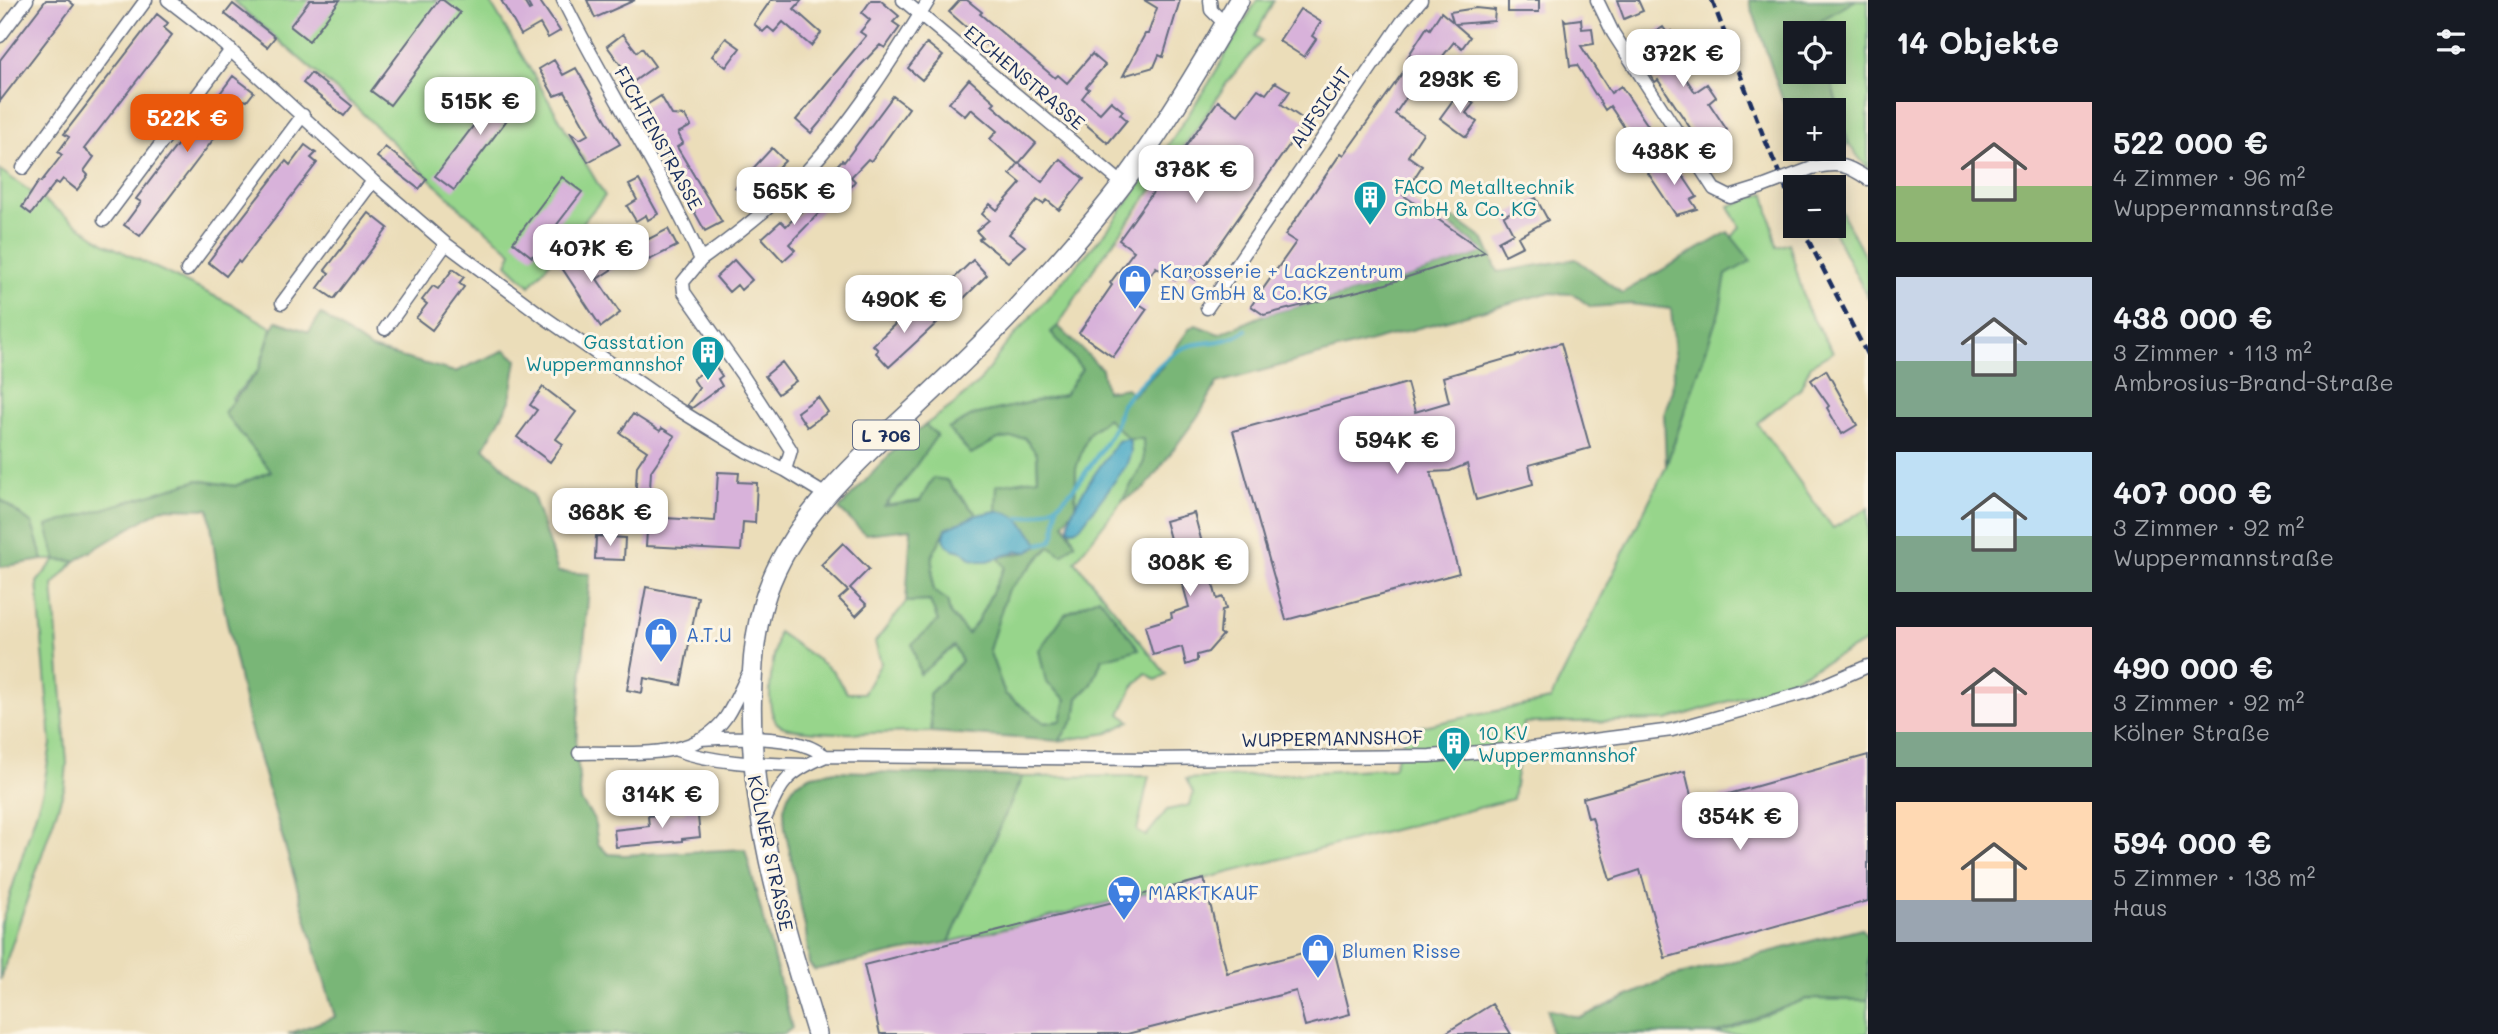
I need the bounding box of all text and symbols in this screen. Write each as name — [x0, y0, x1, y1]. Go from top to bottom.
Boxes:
street label: EICHENSTRASSE — [959, 19, 1091, 135]
map controls — [1783, 21, 1846, 238]
button: locate — [1783, 21, 1846, 84]
text: 14 Objekte — [1896, 22, 2059, 62]
icon: filters — [2432, 23, 2470, 61]
pin: 372K € — [1626, 29, 1740, 89]
text: 372K € — [1642, 37, 1724, 67]
pin: 293K € — [1403, 55, 1517, 115]
street label: AUFSICHT — [1284, 61, 1356, 153]
street label: FICHTENSTRASSE — [609, 62, 709, 214]
text: 293K € — [1419, 63, 1501, 93]
pin: 515K € — [423, 78, 537, 137]
text: 515K € — [440, 85, 520, 115]
pin: 522K € — [130, 94, 244, 154]
button: + — [1783, 98, 1846, 161]
text: 522K € — [146, 102, 228, 132]
text: 522 000 € — [2113, 122, 2268, 162]
pin: 438K € — [1617, 128, 1731, 187]
icon: home — [1952, 130, 2036, 214]
text: 438K € — [1632, 135, 1716, 165]
pin: 378K € — [1139, 146, 1253, 205]
text: 378K € — [1155, 153, 1237, 183]
text: 4 Zimmer · 96 m² — [2113, 162, 2305, 192]
pin: 565K € — [737, 168, 851, 227]
place label: FACO Metalltechnik GmbH & Co. KG — [1394, 174, 1574, 221]
text: 565K € — [753, 175, 835, 205]
button: − — [1783, 175, 1846, 238]
building icon: FACO Metalltechnik GmbH & Co. KG — [1351, 178, 1389, 227]
text: Wuppermannstraße — [2113, 192, 2334, 222]
pin: 407K € — [534, 224, 648, 284]
text: 407K € — [549, 232, 633, 262]
place label: Karosserie + Lackzentrum EN GmbH & Co.KG — [1160, 258, 1403, 305]
shop icon: Karosserie + Lackzentrum EN GmbH & Co.KG — [1116, 262, 1154, 311]
pin: 490K € — [847, 276, 961, 335]
text: 490K € — [861, 283, 947, 313]
text: 438 000 € — [2113, 297, 2272, 337]
icon: home — [1952, 305, 2036, 389]
place label: Gasstation Wuppermannshof — [526, 329, 685, 376]
building icon: Gasstation Wuppermannshof — [689, 333, 727, 382]
text: 3 Zimmer · 113 m² — [2113, 337, 2312, 367]
text: Ambrosius-Brand-Straße — [2113, 367, 2394, 397]
pin: 594K € — [1340, 416, 1454, 476]
road number: L 706 — [853, 421, 919, 450]
text: 594K € — [1355, 424, 1439, 454]
text: 407 000 € — [2113, 472, 2272, 512]
icon: home — [1952, 480, 2036, 564]
pin: 368K € — [553, 489, 667, 548]
text: 368K € — [568, 496, 652, 526]
text: 3 Zimmer · 92 m² — [2113, 512, 2304, 542]
pin: 308K € — [1133, 538, 1247, 598]
text: Wuppermannstraße — [2113, 542, 2334, 572]
text: 308K € — [1148, 546, 1232, 576]
shop icon: A.T.U — [642, 615, 680, 664]
place label: A.T.U — [686, 622, 732, 647]
text: 490 000 € — [2113, 647, 2273, 687]
icon: home — [1952, 655, 2036, 739]
text: 3 Zimmer · 92 m² — [2113, 687, 2304, 717]
text: Kölner Straße — [2113, 717, 2270, 747]
place label: 10 KV Wuppermannshof — [1478, 720, 1637, 767]
street label: WUPPERMANNSHOF — [1241, 724, 1424, 752]
building icon: 10 KV Wuppermannshof — [1435, 724, 1473, 773]
pin: 314K € — [605, 770, 719, 830]
street label: KÖLNER STRASSE — [742, 773, 800, 933]
text: 314K € — [622, 778, 702, 808]
pin: 354K € — [1683, 792, 1797, 852]
text: 354K € — [1698, 800, 1782, 830]
text: 594 000 € — [2113, 822, 2271, 862]
icon: home — [1952, 830, 2036, 914]
text: 5 Zimmer · 138 m² — [2113, 862, 2316, 892]
supermarket icon: MARKTKAUF — [1105, 873, 1143, 922]
place label: MARKTKAUF — [1148, 880, 1259, 905]
text: Haus — [2113, 892, 2168, 922]
shop icon: Blumen Risse — [1299, 931, 1337, 980]
place label: Blumen Risse — [1342, 938, 1461, 963]

